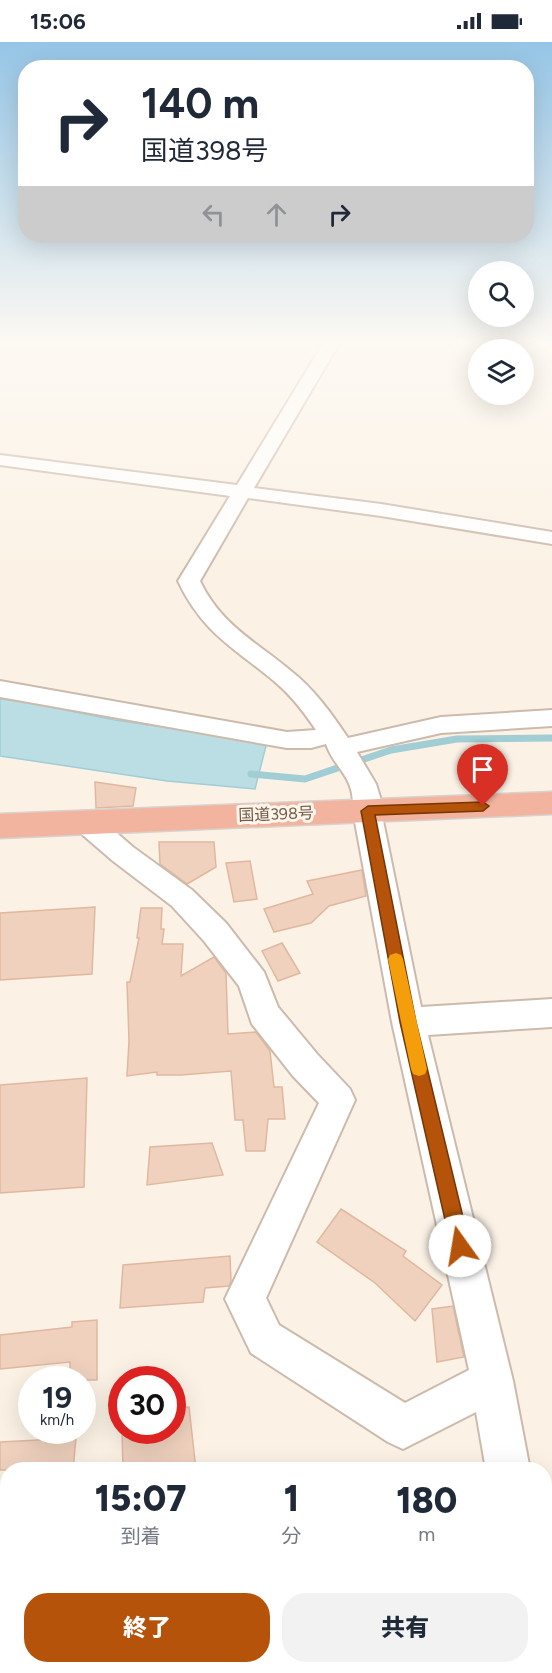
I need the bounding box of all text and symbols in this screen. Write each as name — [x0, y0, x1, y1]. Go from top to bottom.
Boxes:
text: 15:06 — [30, 8, 86, 35]
text: 140 m — [141, 78, 259, 129]
icon: right — [42, 84, 120, 162]
text: 国道398号 — [141, 134, 269, 167]
icon: left — [197, 198, 230, 231]
icon: ahead — [260, 198, 293, 231]
icon: right — [323, 198, 356, 231]
map controls — [468, 261, 534, 405]
button: search — [468, 261, 534, 327]
button: layers — [468, 339, 534, 405]
pin — [457, 744, 508, 806]
icon: arrive — [466, 753, 499, 786]
street label: 国道398号 — [238, 803, 314, 825]
position arrow — [428, 1214, 492, 1278]
speed limit sign: 30 — [108, 1366, 186, 1444]
text: 19 — [42, 1379, 72, 1416]
text: km/h — [40, 1411, 74, 1429]
text: 15:07 — [95, 1477, 187, 1520]
text: 1 — [284, 1477, 299, 1520]
text: 180 — [396, 1479, 457, 1522]
text: m — [418, 1522, 435, 1546]
text: 到着 — [121, 1524, 161, 1548]
text: 分 — [282, 1524, 302, 1548]
button: 終了 — [24, 1593, 270, 1662]
button: 共有 — [282, 1593, 528, 1662]

